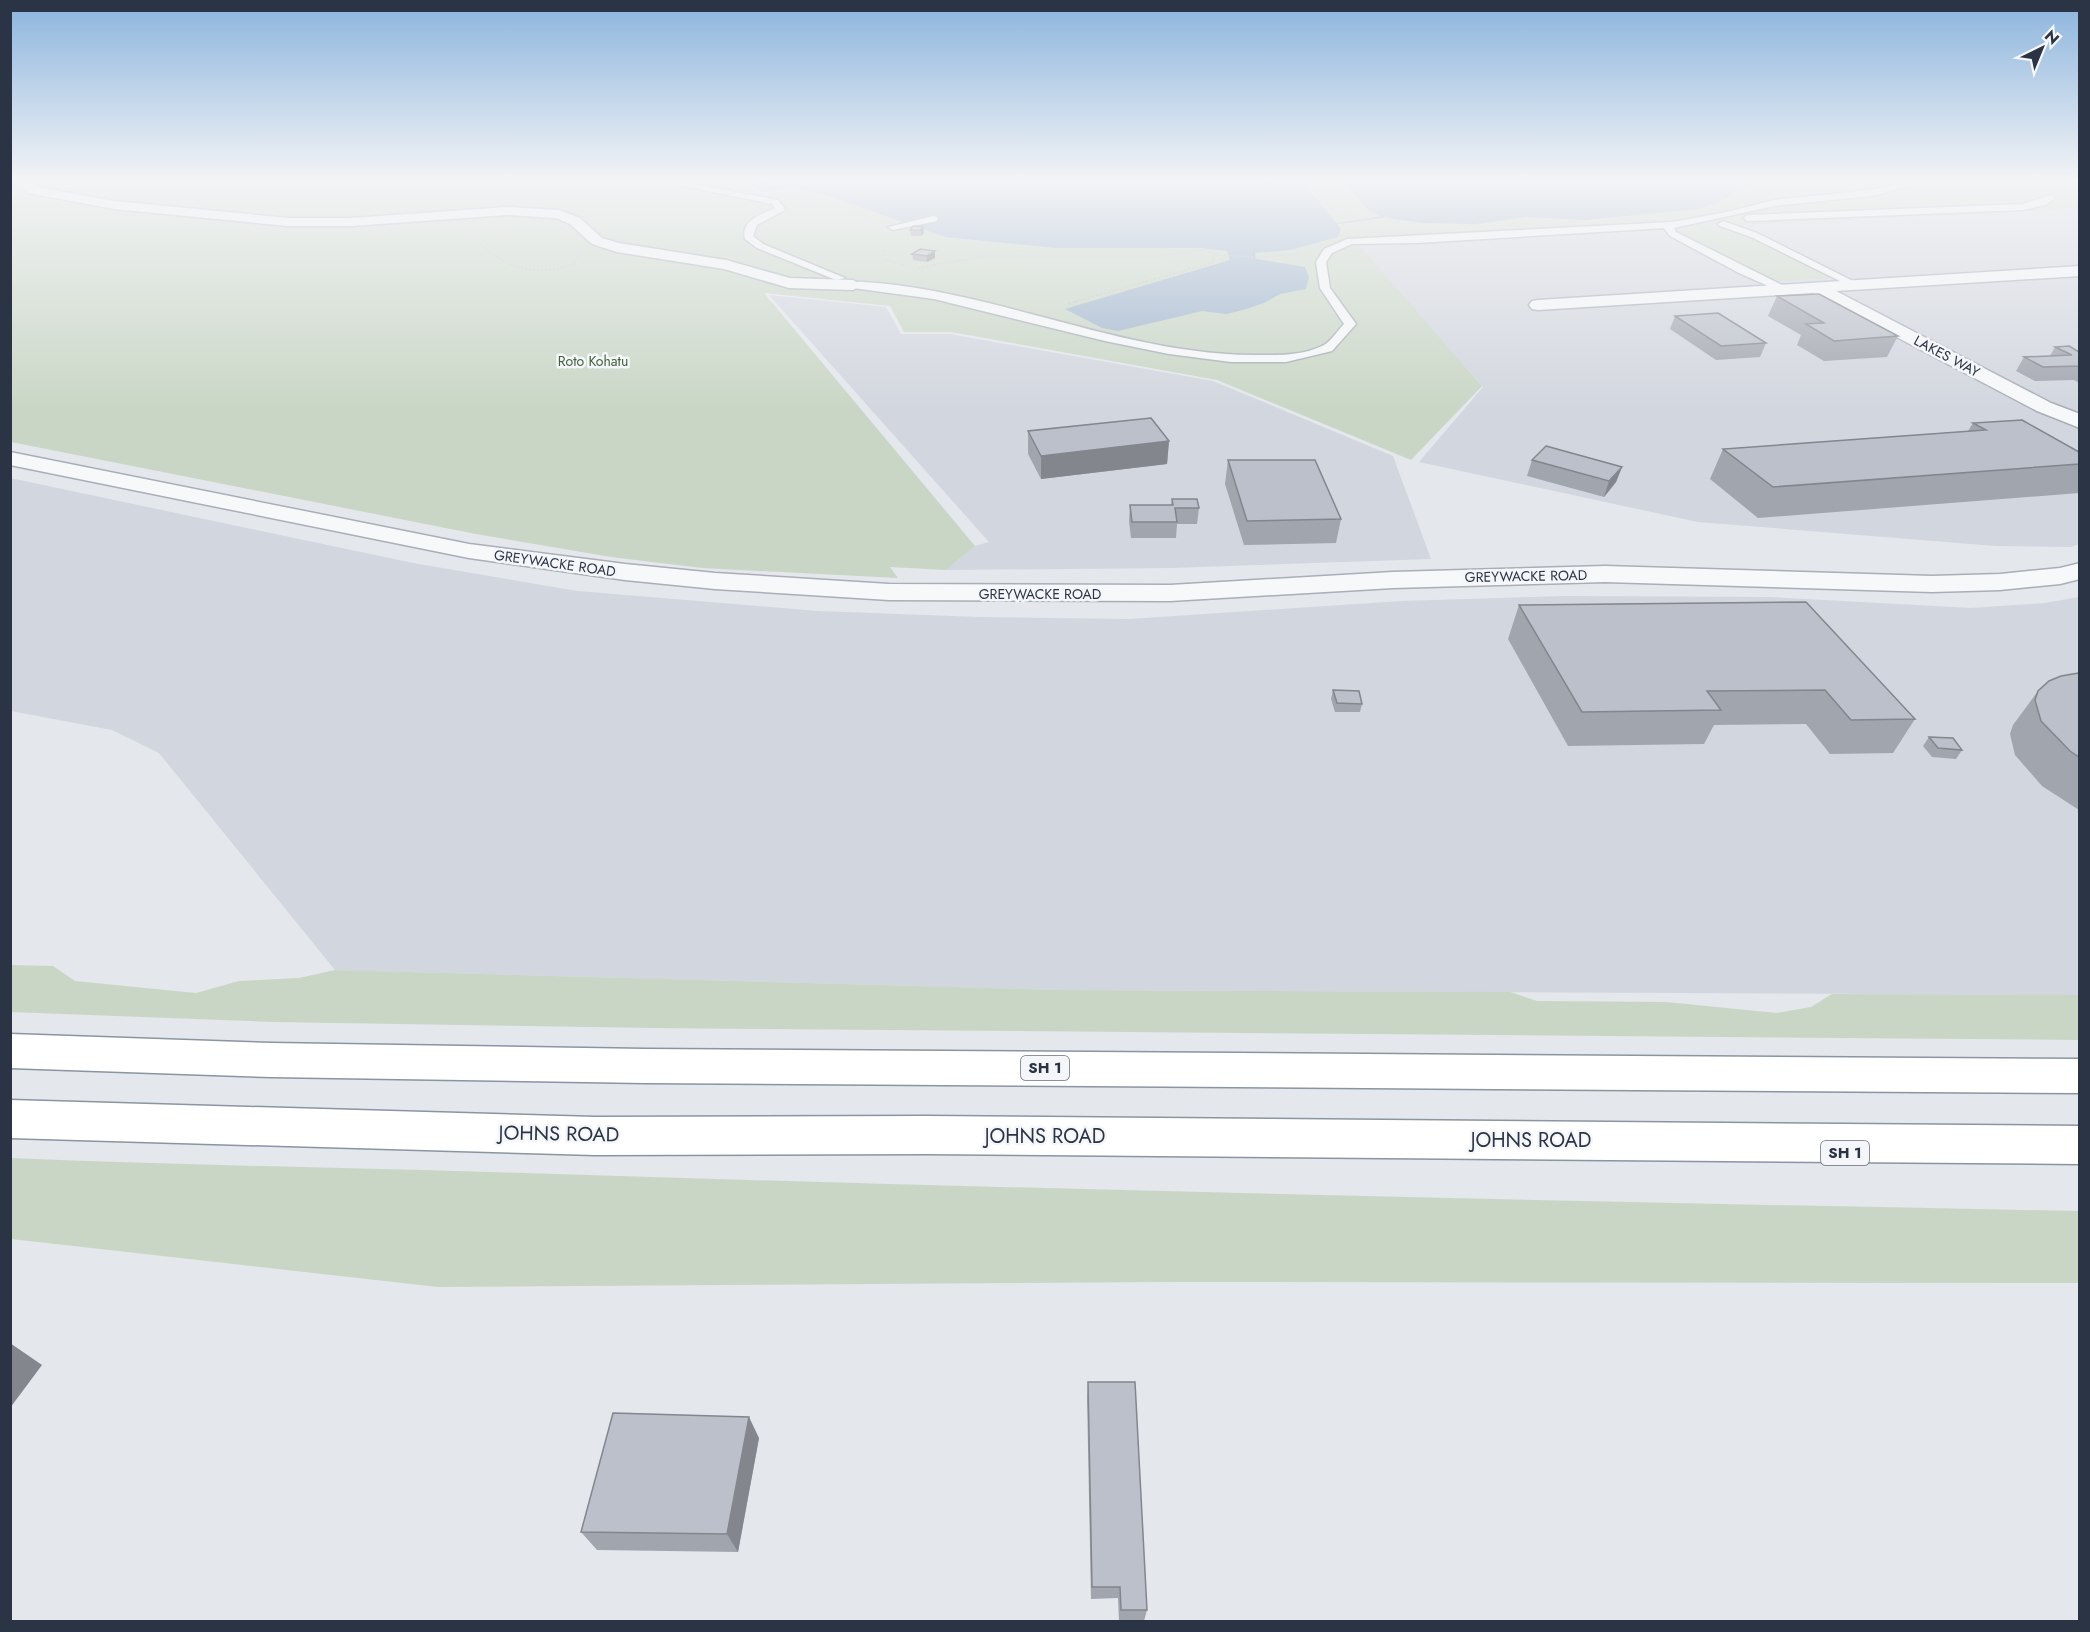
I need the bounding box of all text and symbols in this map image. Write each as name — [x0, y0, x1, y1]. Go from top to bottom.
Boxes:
north arrow — [2012, 18, 2072, 78]
text: N — [2039, 25, 2064, 50]
street label: LAKES WAY — [1911, 330, 1984, 382]
park label: Roto Kohatu — [558, 351, 628, 371]
street label: GREYWACKE ROAD — [493, 545, 617, 581]
street label: GREYWACKE ROAD — [1465, 565, 1587, 587]
street label: GREYWACKE ROAD — [979, 584, 1101, 604]
road number: SH 1 — [1021, 1056, 1069, 1080]
street label: JOHNS ROAD — [495, 1118, 620, 1150]
street label: JOHNS ROAD — [982, 1122, 1105, 1151]
street label: JOHNS ROAD — [1468, 1126, 1591, 1155]
road number: SH 1 — [1821, 1141, 1869, 1165]

